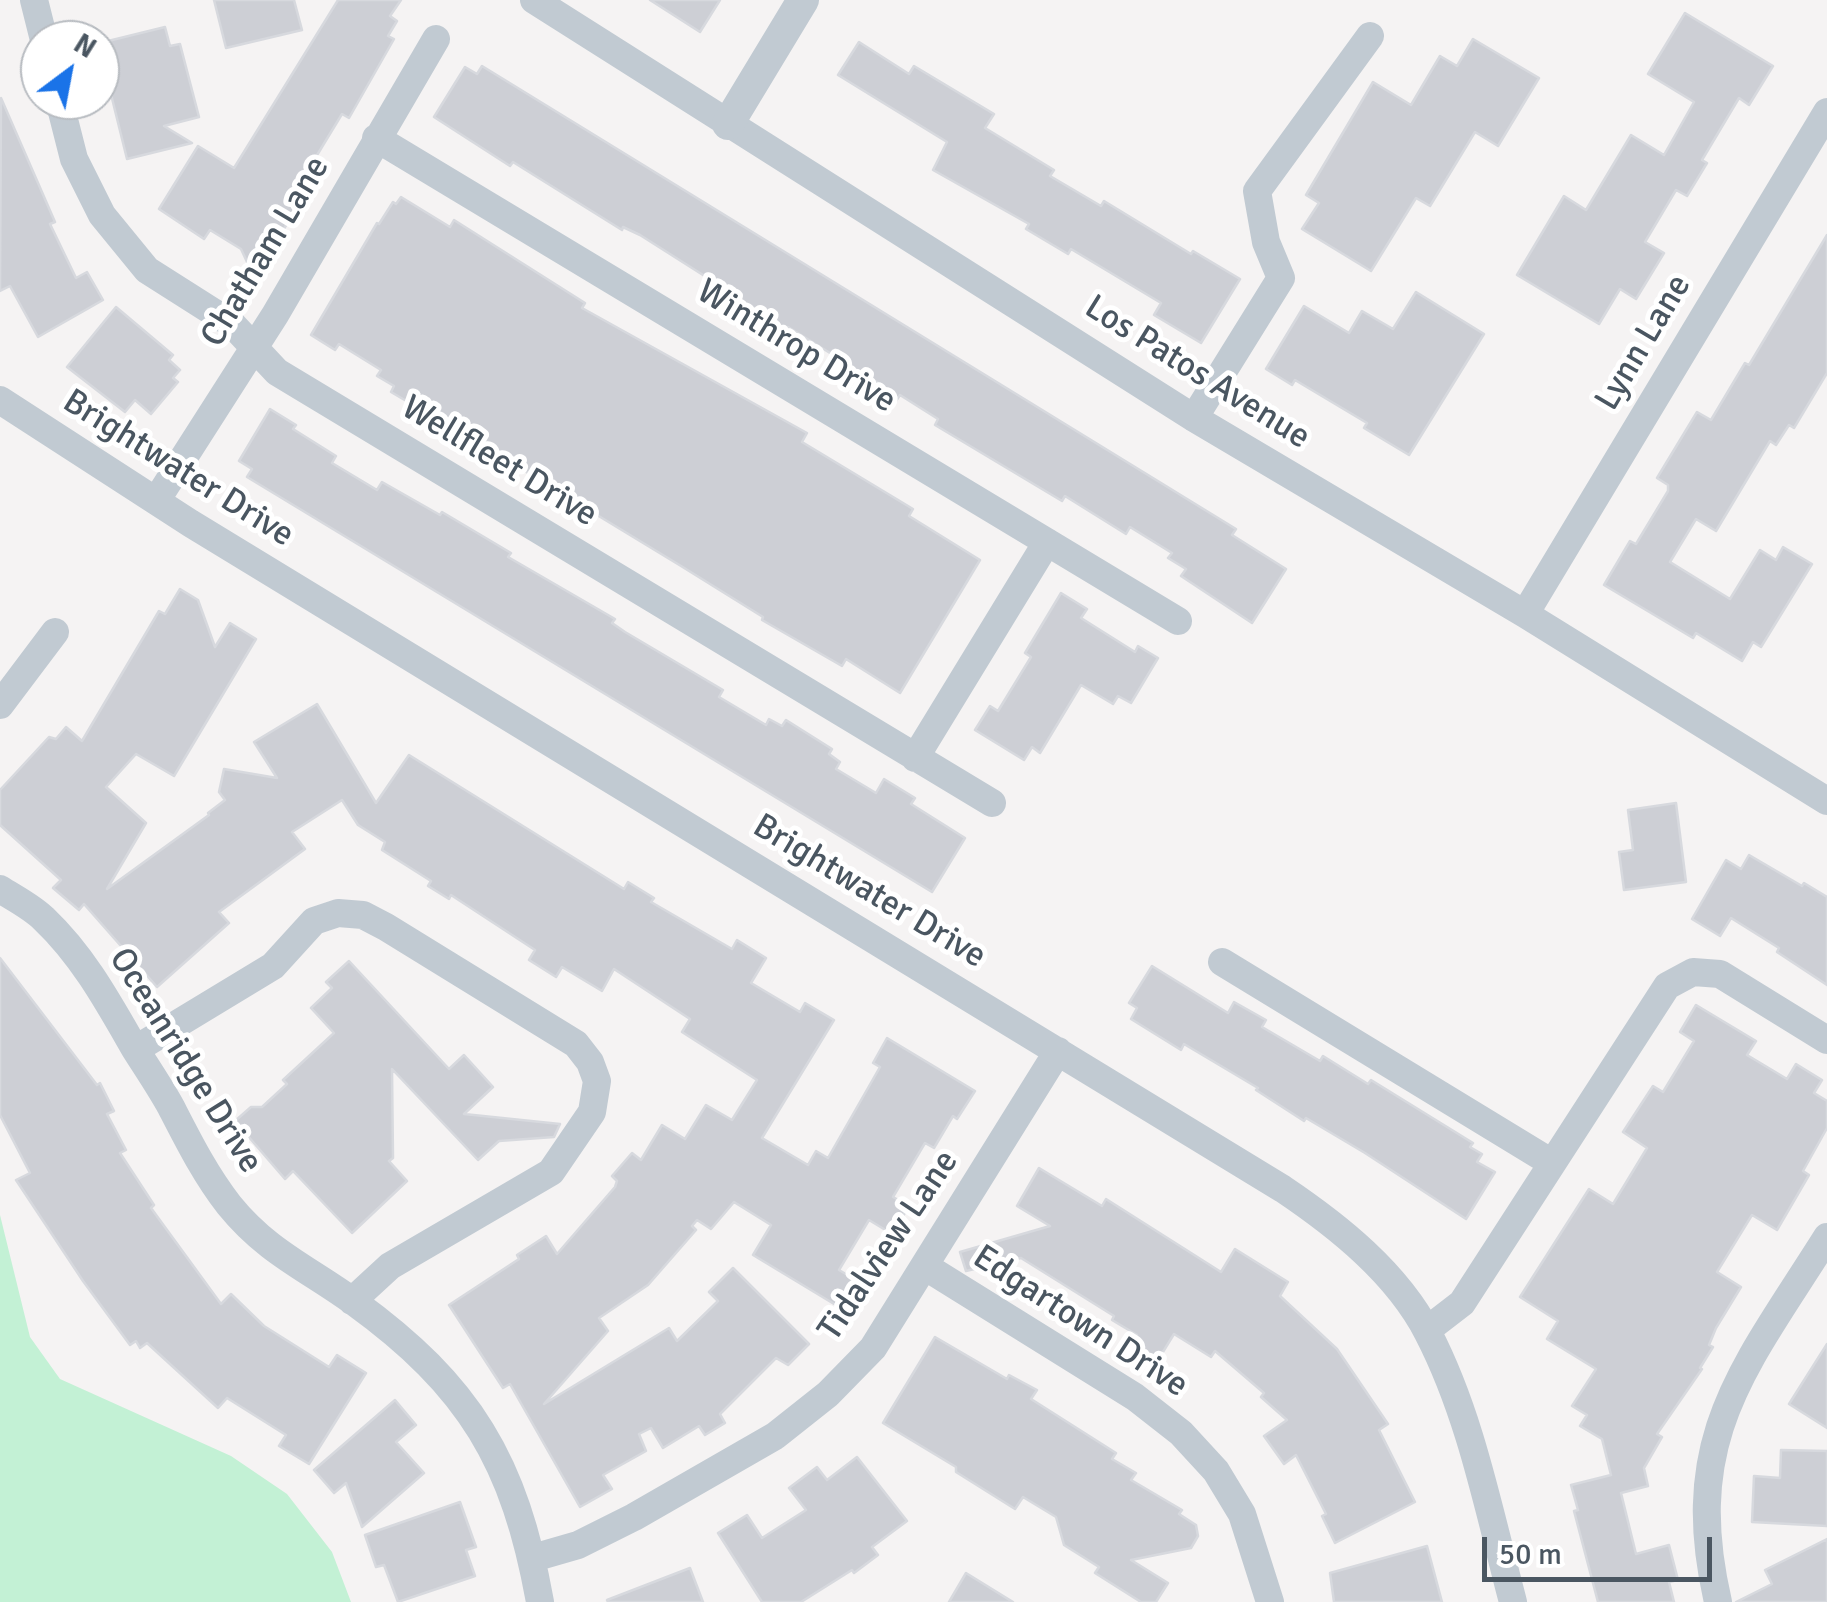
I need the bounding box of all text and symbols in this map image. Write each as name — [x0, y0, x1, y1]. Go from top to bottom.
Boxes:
north arrow — [20, 20, 120, 120]
text: N — [68, 27, 102, 66]
street label: Chatham Lane — [193, 149, 339, 355]
street label: Lynn Lane — [1587, 267, 1701, 419]
street label: Winthrop Drive — [689, 271, 903, 423]
street label: Los Patos Avenue — [1077, 287, 1317, 459]
street label: Brightwater Drive — [55, 381, 301, 557]
street label: Wellfleet Drive — [394, 387, 604, 537]
street label: Brightwater Drive — [745, 806, 993, 978]
street label: Oceanridge Drive — [99, 941, 271, 1181]
street label: Tidalview Lane — [810, 1143, 968, 1349]
street label: Edgartown Drive — [965, 1237, 1195, 1407]
scale bar — [1487, 1517, 1717, 1579]
text: 50 m — [1499, 1536, 1562, 1573]

